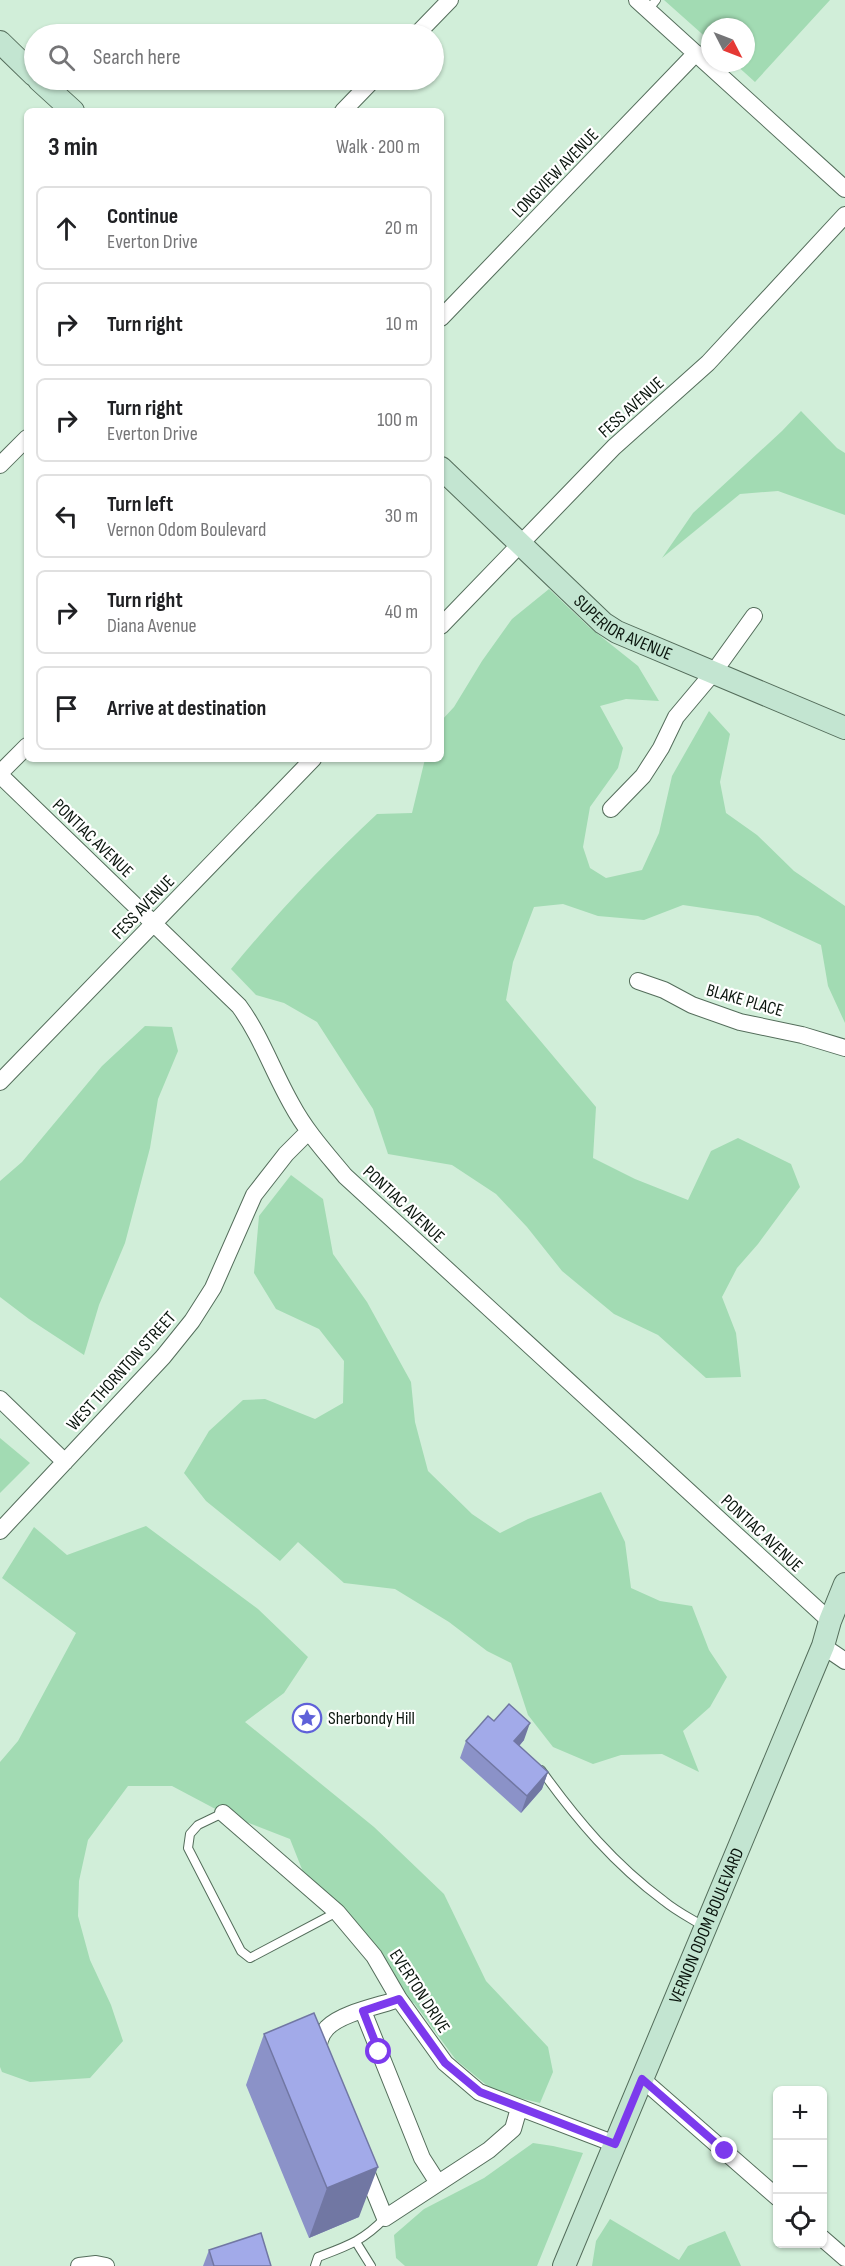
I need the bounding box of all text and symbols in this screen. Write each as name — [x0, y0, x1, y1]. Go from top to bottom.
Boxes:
north arrow — [701, 18, 755, 72]
search box — [24, 24, 444, 90]
icon: search — [45, 41, 78, 74]
text: Search here — [93, 44, 180, 71]
street label: LONGVIEW AVENUE — [508, 125, 603, 222]
text: 3 min — [48, 132, 98, 163]
text: Walk · 200 m — [336, 135, 420, 159]
text: Continue — [107, 203, 178, 230]
icon: ahead — [50, 212, 83, 245]
text: 20 m — [385, 216, 418, 240]
text: Everton Drive — [107, 230, 198, 254]
icon: right — [50, 308, 83, 341]
text: Turn right — [107, 311, 183, 338]
text: 10 m — [386, 312, 418, 336]
street label: FESS AVENUE — [594, 373, 668, 442]
text: Turn right — [107, 395, 183, 422]
icon: right — [50, 404, 83, 437]
text: 100 m — [377, 408, 418, 432]
text: Everton Drive — [107, 422, 198, 446]
text: Turn left — [107, 491, 173, 518]
icon: left — [50, 500, 83, 533]
text: 30 m — [385, 504, 418, 528]
text: Vernon Odom Boulevard — [107, 518, 266, 542]
text: Turn right — [107, 587, 183, 614]
street label: SUPERIOR AVENUE — [569, 591, 675, 665]
icon: right — [50, 596, 83, 629]
text: 40 m — [385, 600, 418, 624]
text: Diana Avenue — [107, 614, 197, 638]
icon: arrive — [50, 692, 83, 725]
text: Arrive at destination — [107, 695, 266, 722]
street label: PONTIAC AVENUE — [48, 795, 137, 882]
street label: FESS AVENUE — [108, 871, 179, 944]
street label: BLAKE PLACE — [704, 979, 786, 1021]
street label: PONTIAC AVENUE — [358, 1161, 449, 1247]
street label: WEST THORNTON STREET — [62, 1307, 180, 1435]
street label: PONTIAC AVENUE — [716, 1490, 807, 1576]
place icon: Sherbondy Hill — [291, 1702, 323, 1734]
place label: Sherbondy Hill — [328, 1708, 415, 1729]
street label: VERNON ODOM BOULEVARD — [665, 1845, 748, 2007]
street label: EVERTON DRIVE — [385, 1946, 454, 2037]
route start — [365, 2038, 391, 2064]
map controls — [773, 2086, 827, 2248]
button: + — [773, 2086, 827, 2140]
route end — [711, 2137, 737, 2163]
button: − — [773, 2140, 827, 2194]
button: locate — [773, 2194, 827, 2248]

